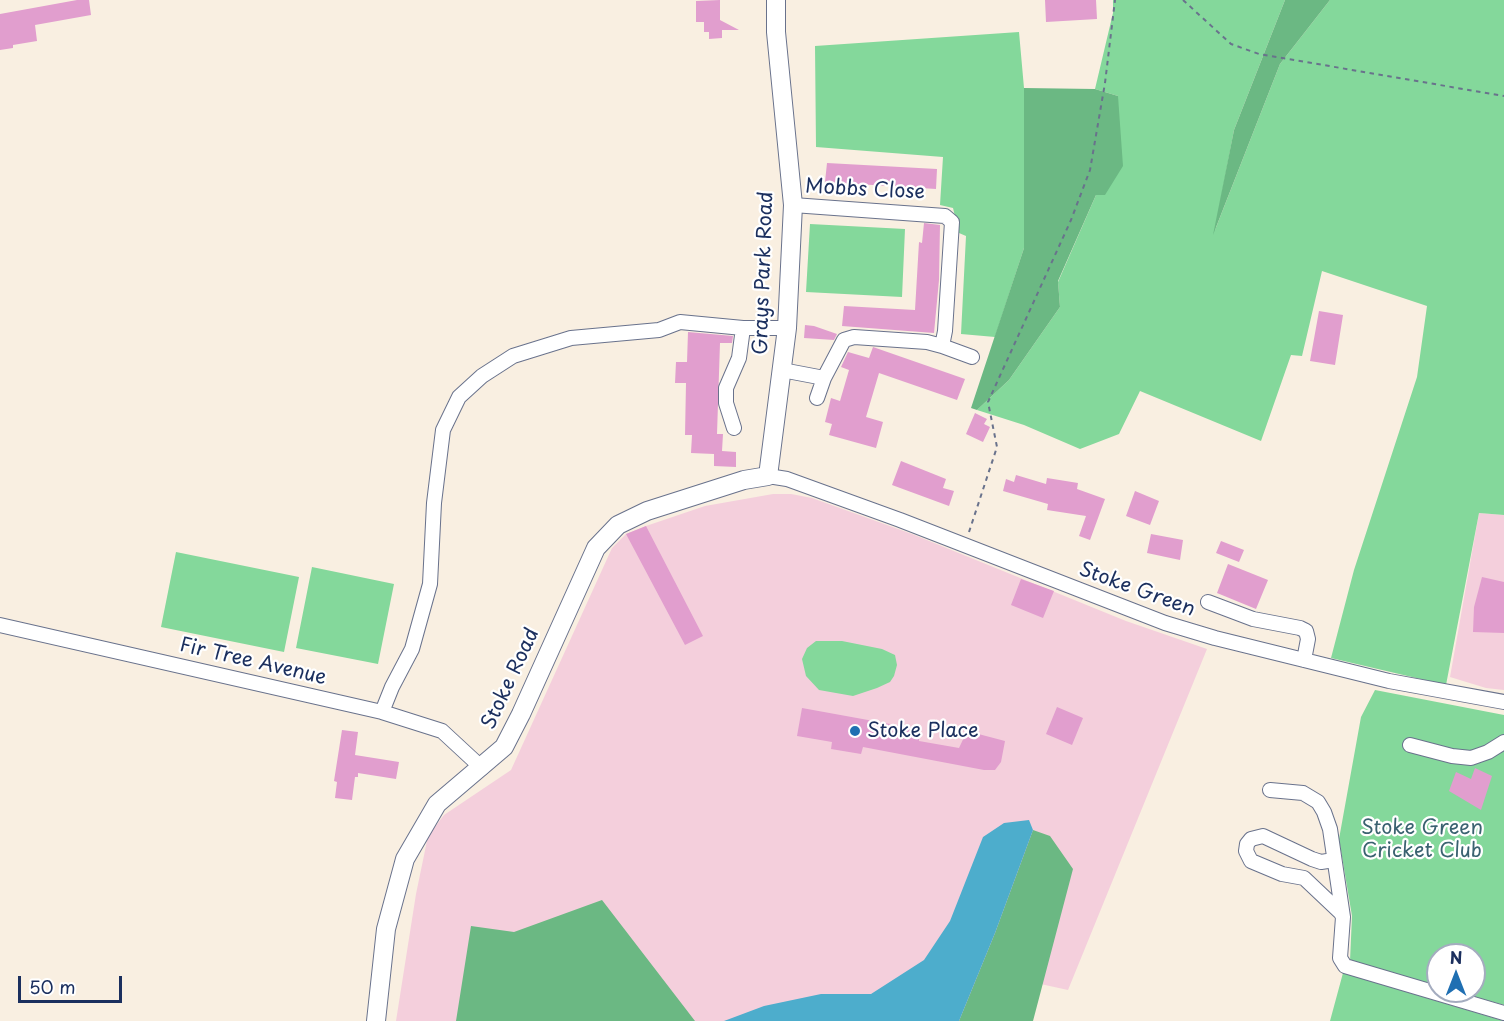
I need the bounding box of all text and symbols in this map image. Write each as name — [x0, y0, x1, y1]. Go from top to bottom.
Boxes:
street label: Mobbs Close — [804, 175, 926, 205]
street label: Grays Park Road — [749, 191, 779, 355]
street label: Stoke Green — [1076, 558, 1198, 622]
street label: Stoke Road — [477, 625, 545, 733]
street label: Fir Tree Avenue — [177, 633, 329, 691]
place label: Stoke Place — [867, 719, 979, 743]
marker: Stoke Place — [848, 724, 862, 738]
park label: Stoke Green Cricket Club — [1361, 816, 1483, 863]
north arrow — [1426, 943, 1486, 1003]
text: N — [1450, 945, 1462, 969]
scale bar — [21, 964, 124, 1002]
text: 50 m — [29, 973, 76, 1000]

